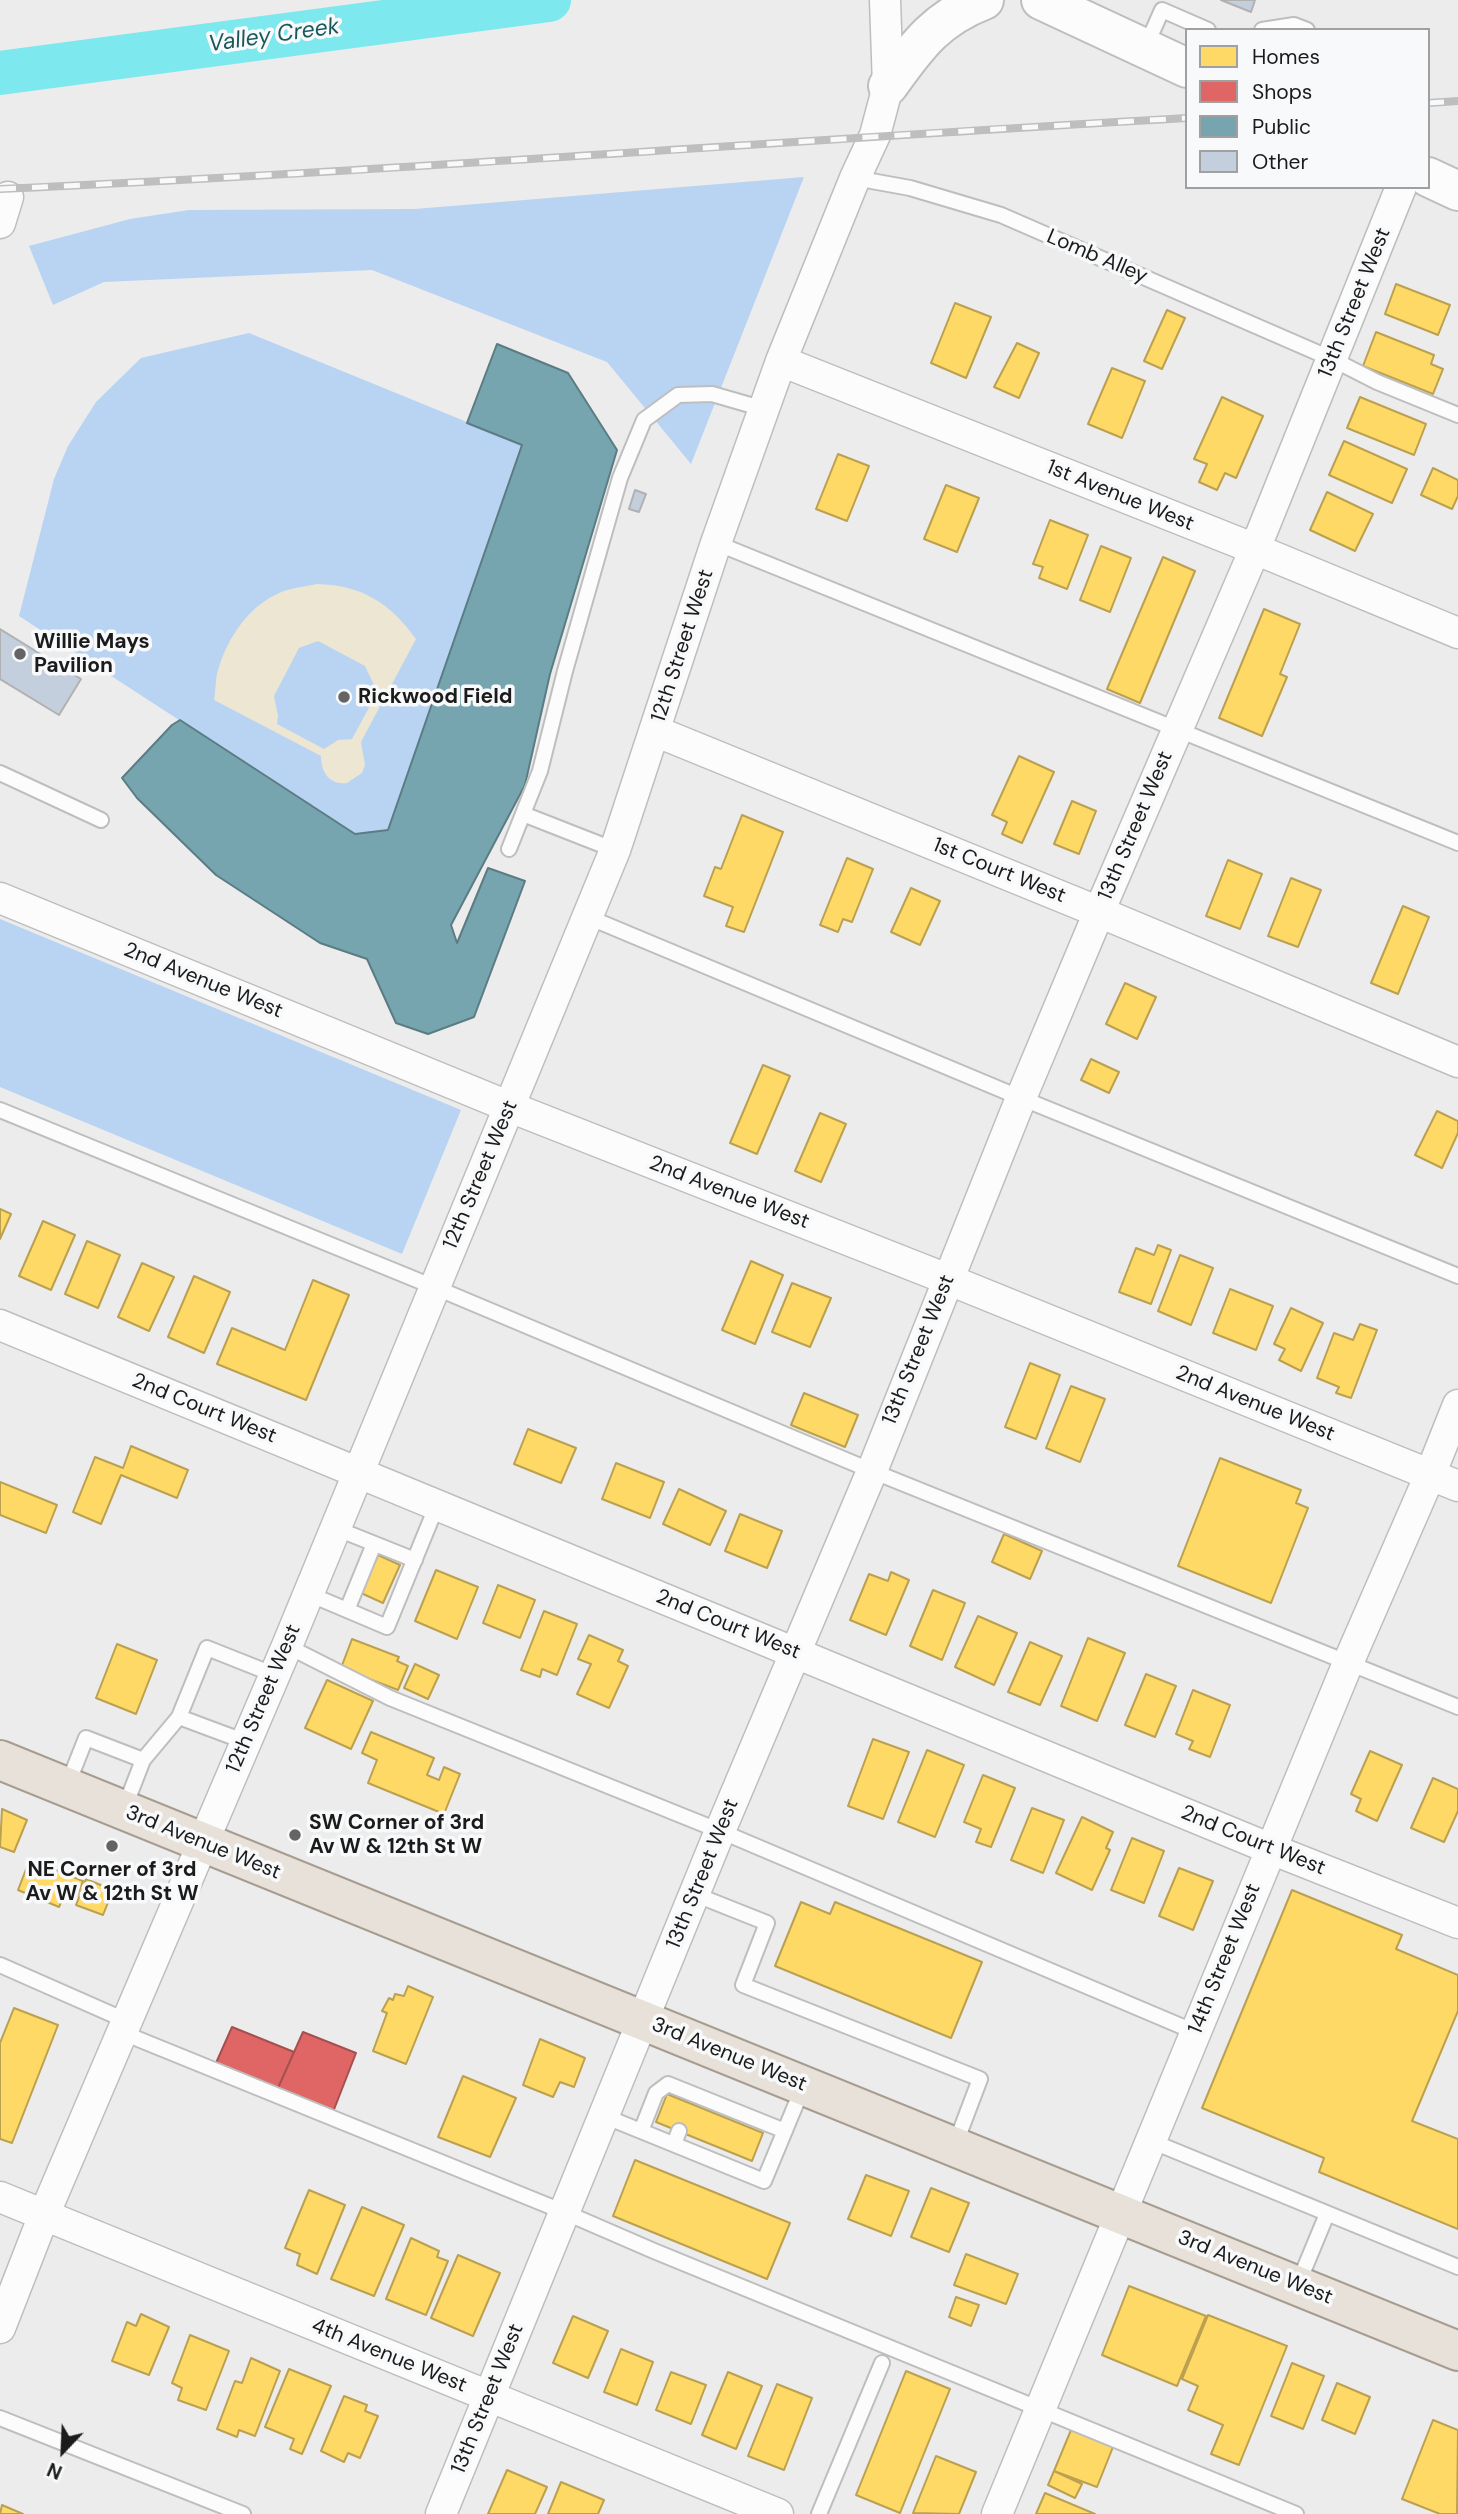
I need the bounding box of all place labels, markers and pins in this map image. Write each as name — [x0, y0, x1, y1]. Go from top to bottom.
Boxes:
place label: Willie Mays Pavilion — [34, 629, 150, 679]
marker: Willie Mays Pavilion — [12, 646, 28, 662]
place label: Rickwood Field — [358, 684, 512, 710]
marker: Rickwood Field — [336, 689, 352, 705]
place label: SW Corner of 3rd Av W & 12th St W — [309, 1810, 484, 1860]
marker: SW Corner of 3rd Av W & 12th St W — [287, 1827, 303, 1843]
marker: NE Corner of 3rd Av W & 12th St W — [104, 1838, 120, 1854]
place label: NE Corner of 3rd Av W & 12th St W — [25, 1857, 199, 1907]

